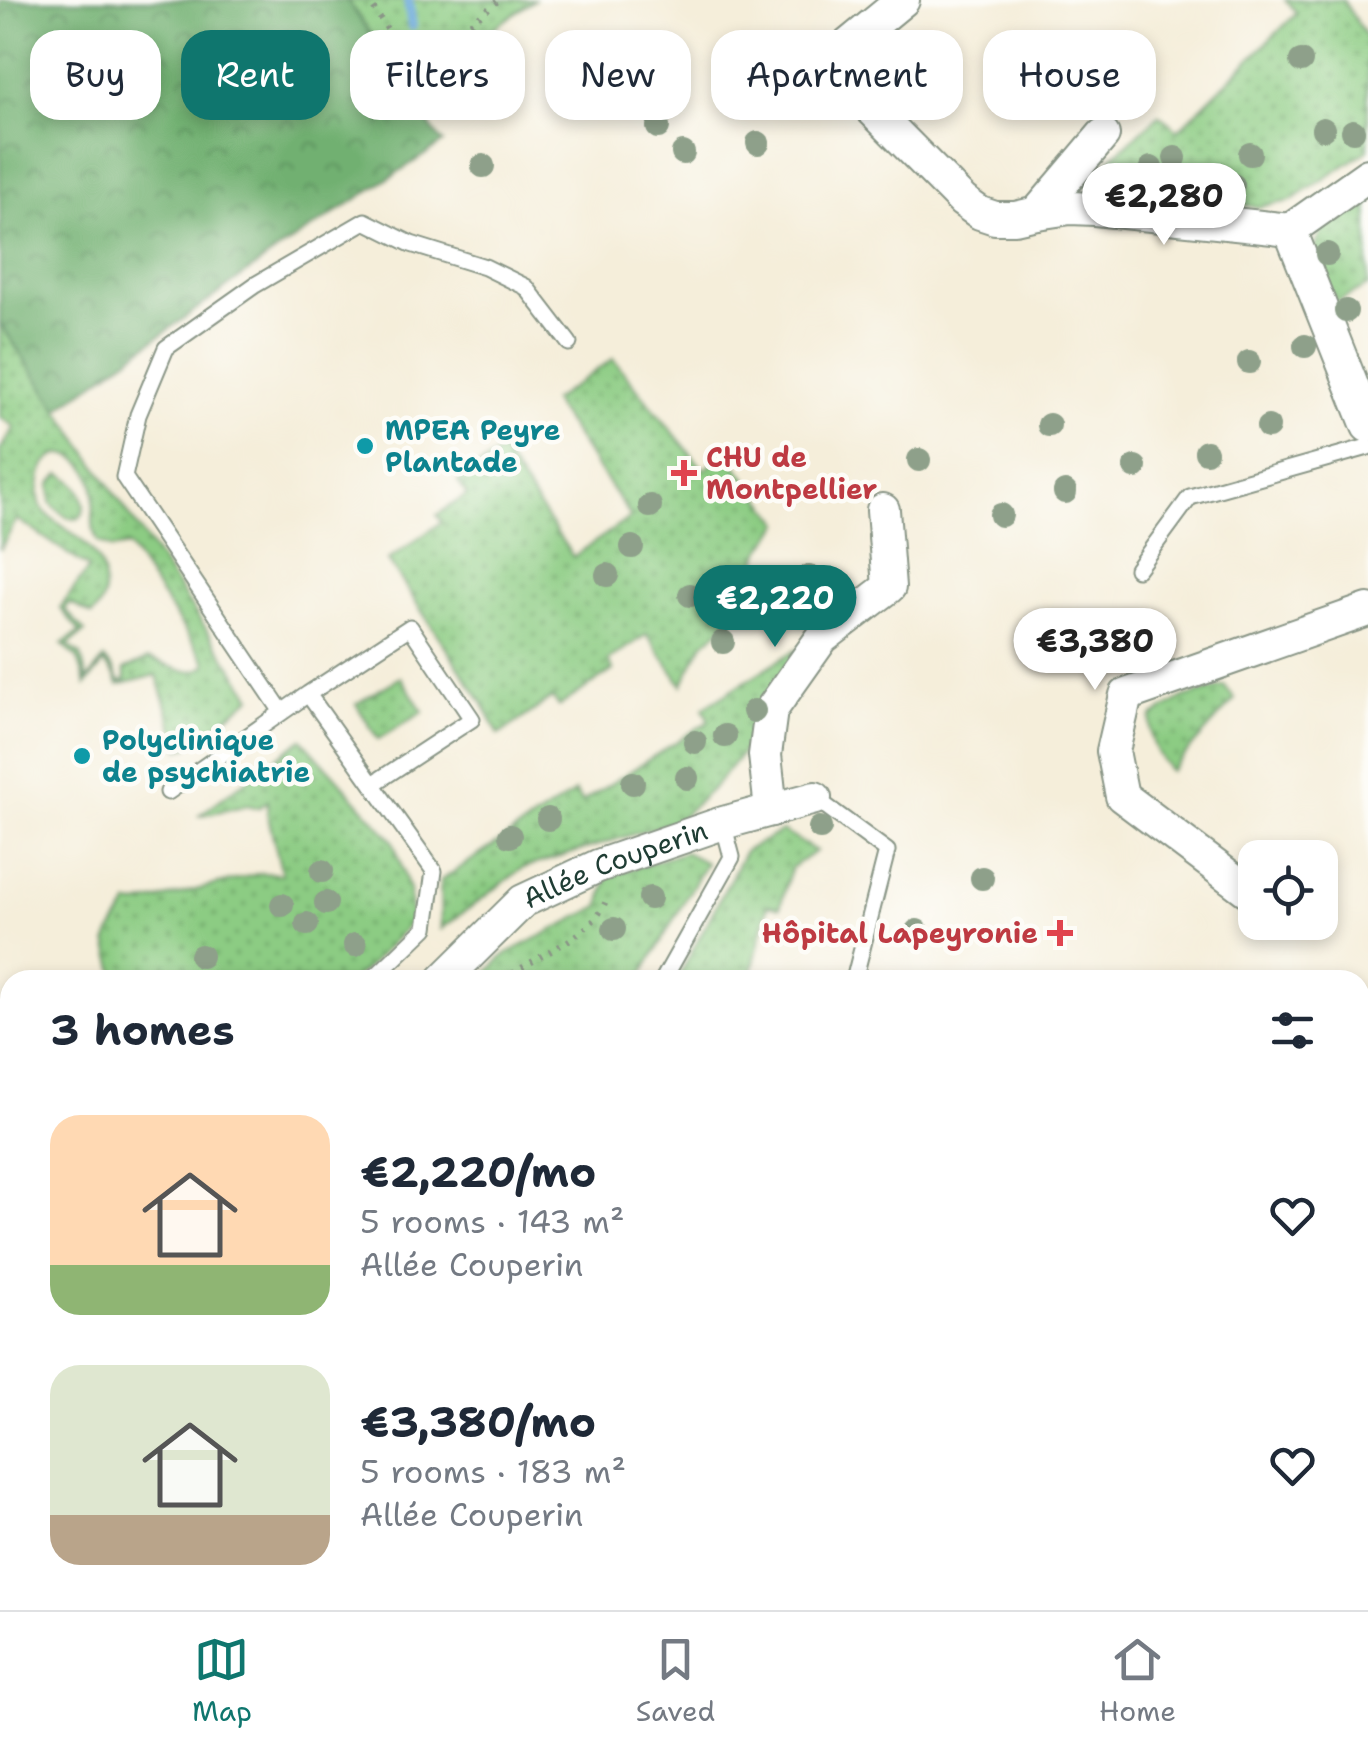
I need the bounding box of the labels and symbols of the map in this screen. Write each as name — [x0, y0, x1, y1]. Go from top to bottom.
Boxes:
pin: €2,280 — [1083, 163, 1245, 248]
place label: MPEA Peyre Plantade — [385, 411, 561, 481]
marker: MPEA Peyre Plantade — [354, 435, 376, 457]
place label: CHU de Montpellier — [706, 438, 877, 508]
marker: CHU de Montpellier — [671, 460, 697, 486]
pin: €2,220 — [694, 565, 856, 650]
pin: €3,380 — [1014, 608, 1176, 693]
place label: Polyclinique de psychiatrie — [102, 721, 310, 791]
marker: Polyclinique de psychiatrie — [71, 745, 93, 767]
street label: Allée Couperin — [517, 811, 713, 917]
place label: Hôpital Lapeyronie — [762, 914, 1038, 952]
marker: Hôpital Lapeyronie — [1047, 920, 1073, 946]

